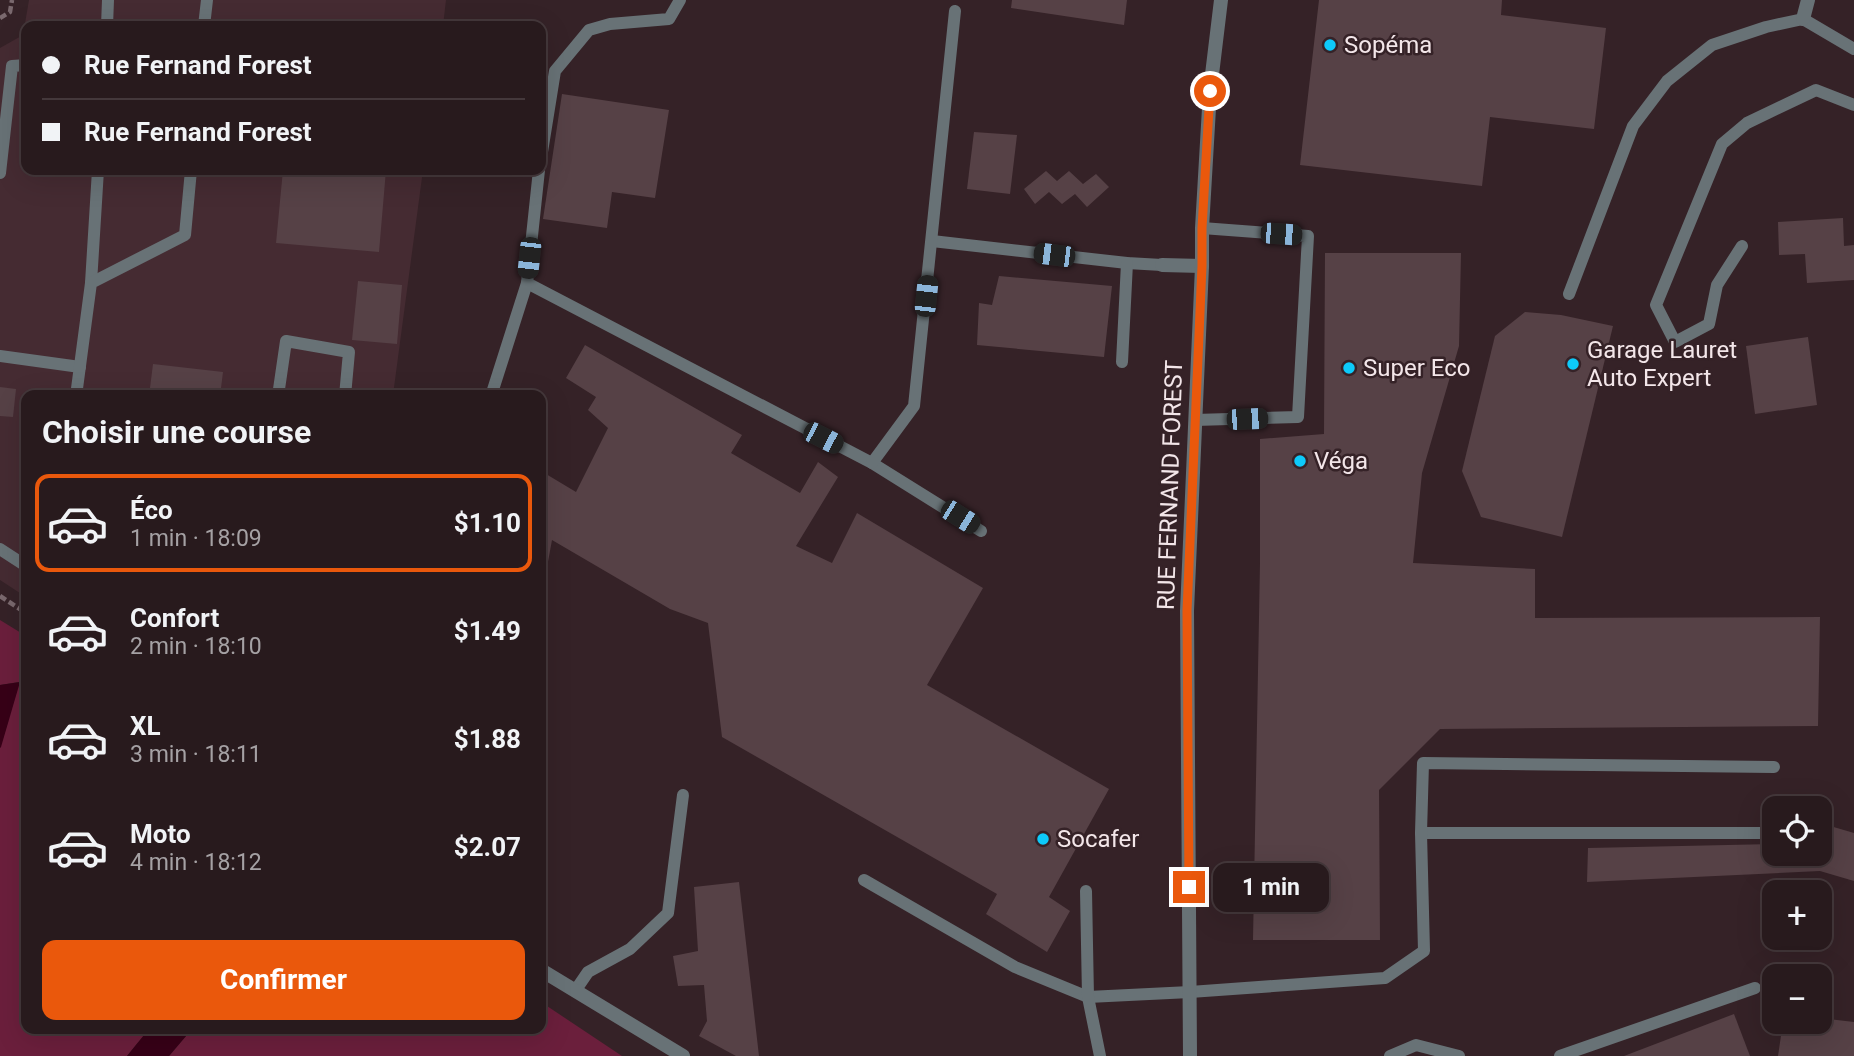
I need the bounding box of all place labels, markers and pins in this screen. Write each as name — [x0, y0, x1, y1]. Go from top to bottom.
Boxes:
place label: Sopéma — [1344, 31, 1432, 59]
marker: Sopéma — [1322, 37, 1338, 53]
place label: Garage Lauret Auto Expert — [1587, 336, 1737, 392]
place label: Super Eco — [1363, 354, 1470, 382]
marker: Garage Lauret Auto Expert — [1565, 356, 1581, 372]
marker: Super Eco — [1341, 360, 1357, 376]
place label: Véga — [1314, 447, 1368, 475]
marker: Véga — [1292, 453, 1308, 469]
place label: Socafer — [1057, 825, 1139, 853]
marker: Socafer — [1035, 831, 1051, 847]

